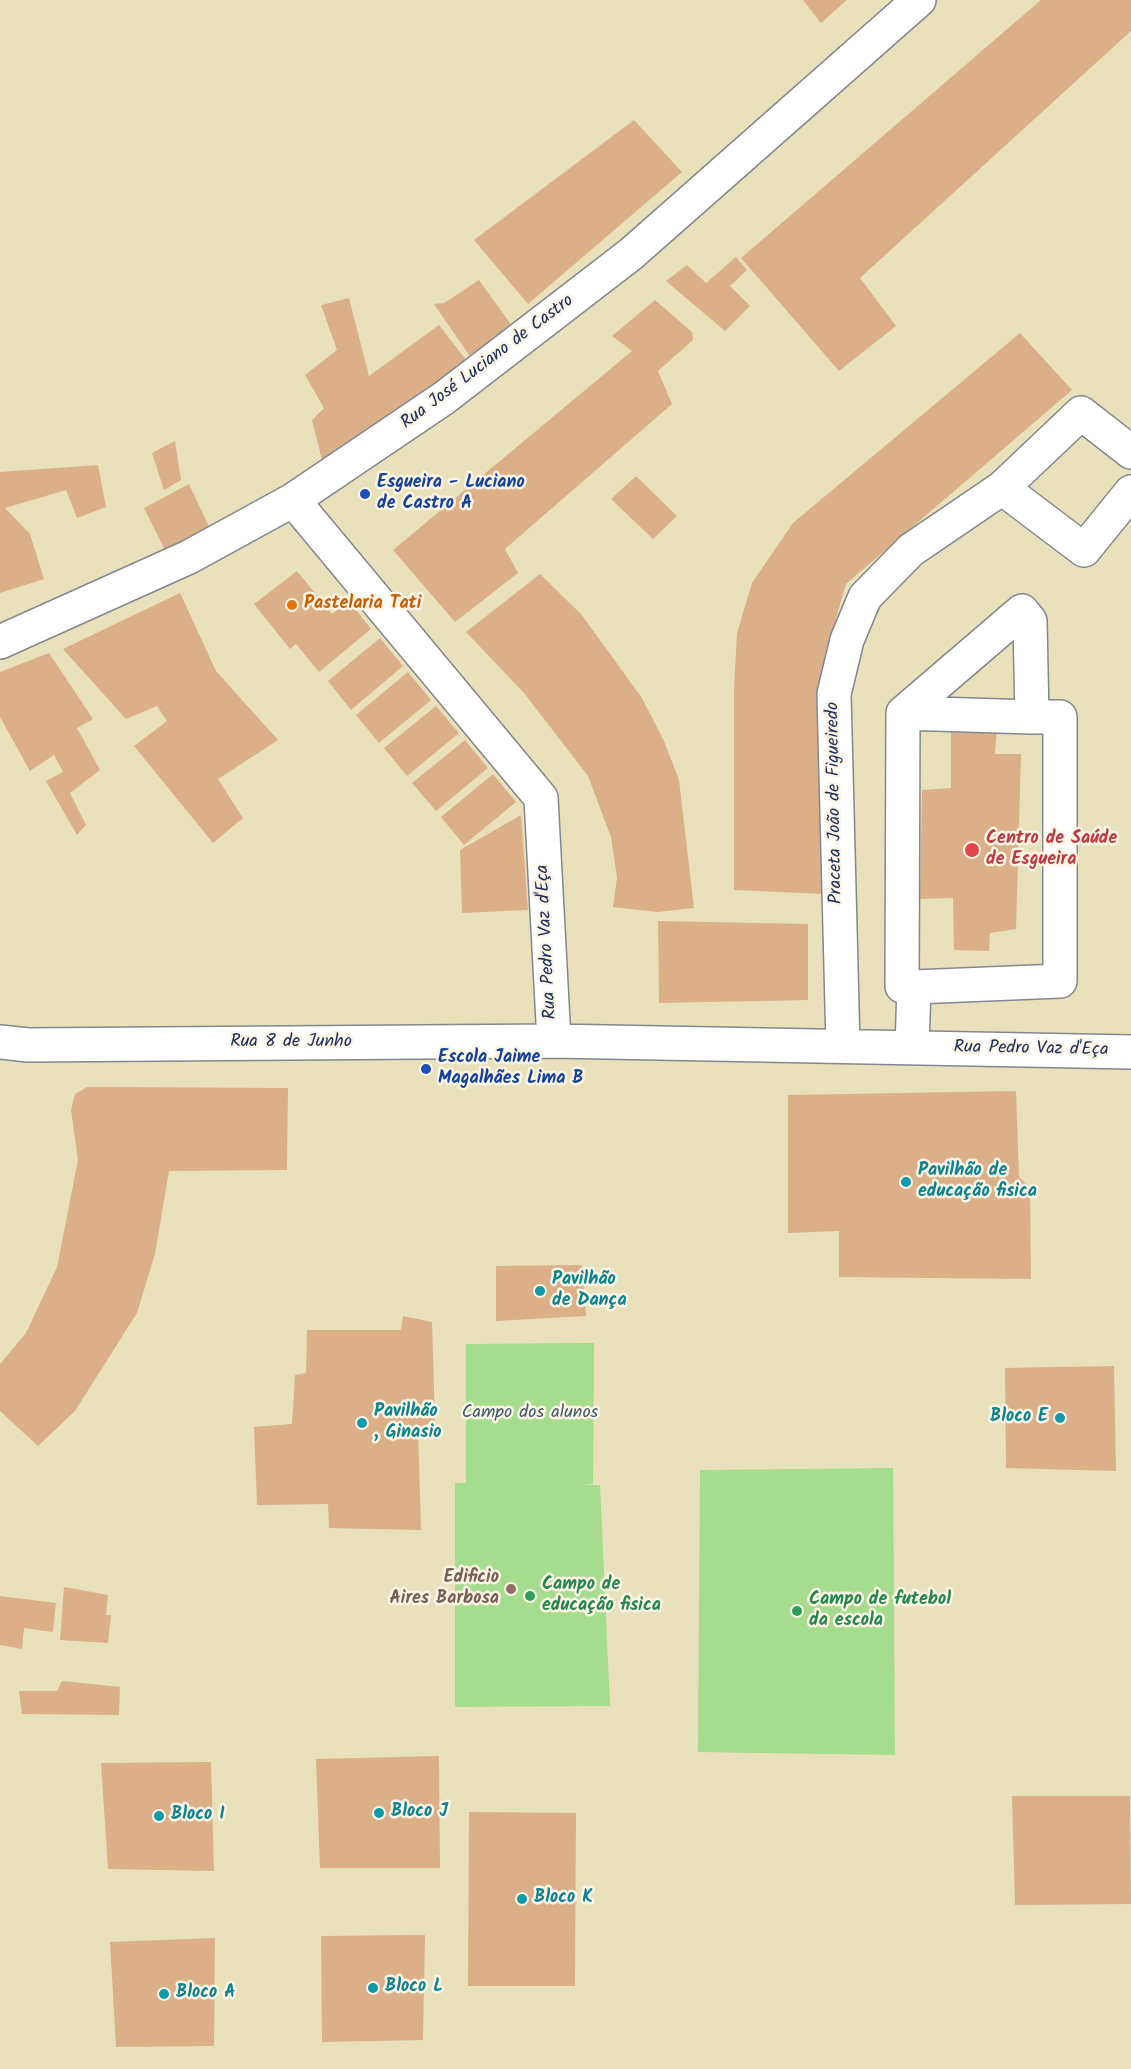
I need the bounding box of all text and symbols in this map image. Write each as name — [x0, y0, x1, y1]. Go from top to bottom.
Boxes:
street label: Rua José Luciano de Castro — [397, 291, 579, 435]
place label: Esgueira - Luciano de Castro A — [377, 473, 525, 516]
marker: Esgueira - Luciano de Castro A — [358, 487, 372, 501]
place label: Pastelaria Tati — [304, 594, 421, 616]
marker: Pastelaria Tati — [285, 598, 299, 612]
street label: Praceta João de Figueiredo — [823, 702, 849, 904]
place label: Centro de Saúde de Esgueira — [986, 829, 1117, 872]
marker: Centro de Saúde de Esgueira — [963, 841, 981, 859]
street label: Rua Pedro Vaz d'Eça — [533, 864, 563, 1020]
street label: Rua 8 de Junho — [230, 1032, 352, 1054]
street label: Rua Pedro Vaz d'Eça — [953, 1038, 1109, 1062]
place label: Escola Jaime Magalhães Lima B — [438, 1048, 584, 1090]
marker: Escola Jaime Magalhães Lima B — [419, 1062, 433, 1076]
place label: Pavilhão de educação fisica — [918, 1161, 1037, 1204]
marker: Pavilhão de educação fisica — [899, 1175, 913, 1189]
place label: Pavilhão de Dança — [552, 1270, 627, 1312]
marker: Pavilhão de Dança — [533, 1284, 547, 1298]
place label: Pavilhão , Ginasio — [374, 1402, 442, 1444]
park label: Campo dos alunos — [462, 1403, 598, 1425]
place label: Bloco E — [990, 1407, 1048, 1429]
marker: Bloco E — [1053, 1411, 1067, 1425]
marker: Pavilhão , Ginasio — [355, 1416, 369, 1430]
place label: Edificio Aires Barbosa — [389, 1568, 499, 1610]
place label: Campo de educação fisica — [542, 1575, 661, 1618]
marker: Edificio Aires Barbosa — [504, 1582, 518, 1596]
marker: Campo de educação fisica — [523, 1589, 537, 1603]
place label: Campo de futebol da escola — [809, 1590, 951, 1632]
marker: Campo de futebol da escola — [790, 1604, 804, 1618]
place label: Bloco J — [391, 1802, 448, 1824]
place label: Bloco I — [171, 1805, 225, 1827]
marker: Bloco J — [372, 1806, 386, 1820]
marker: Bloco I — [152, 1809, 166, 1823]
place label: Bloco K — [534, 1888, 593, 1910]
marker: Bloco K — [515, 1892, 529, 1906]
place label: Bloco L — [385, 1977, 443, 1999]
marker: Bloco L — [366, 1981, 380, 1995]
place label: Bloco A — [176, 1983, 236, 2005]
marker: Bloco A — [157, 1987, 171, 2001]

